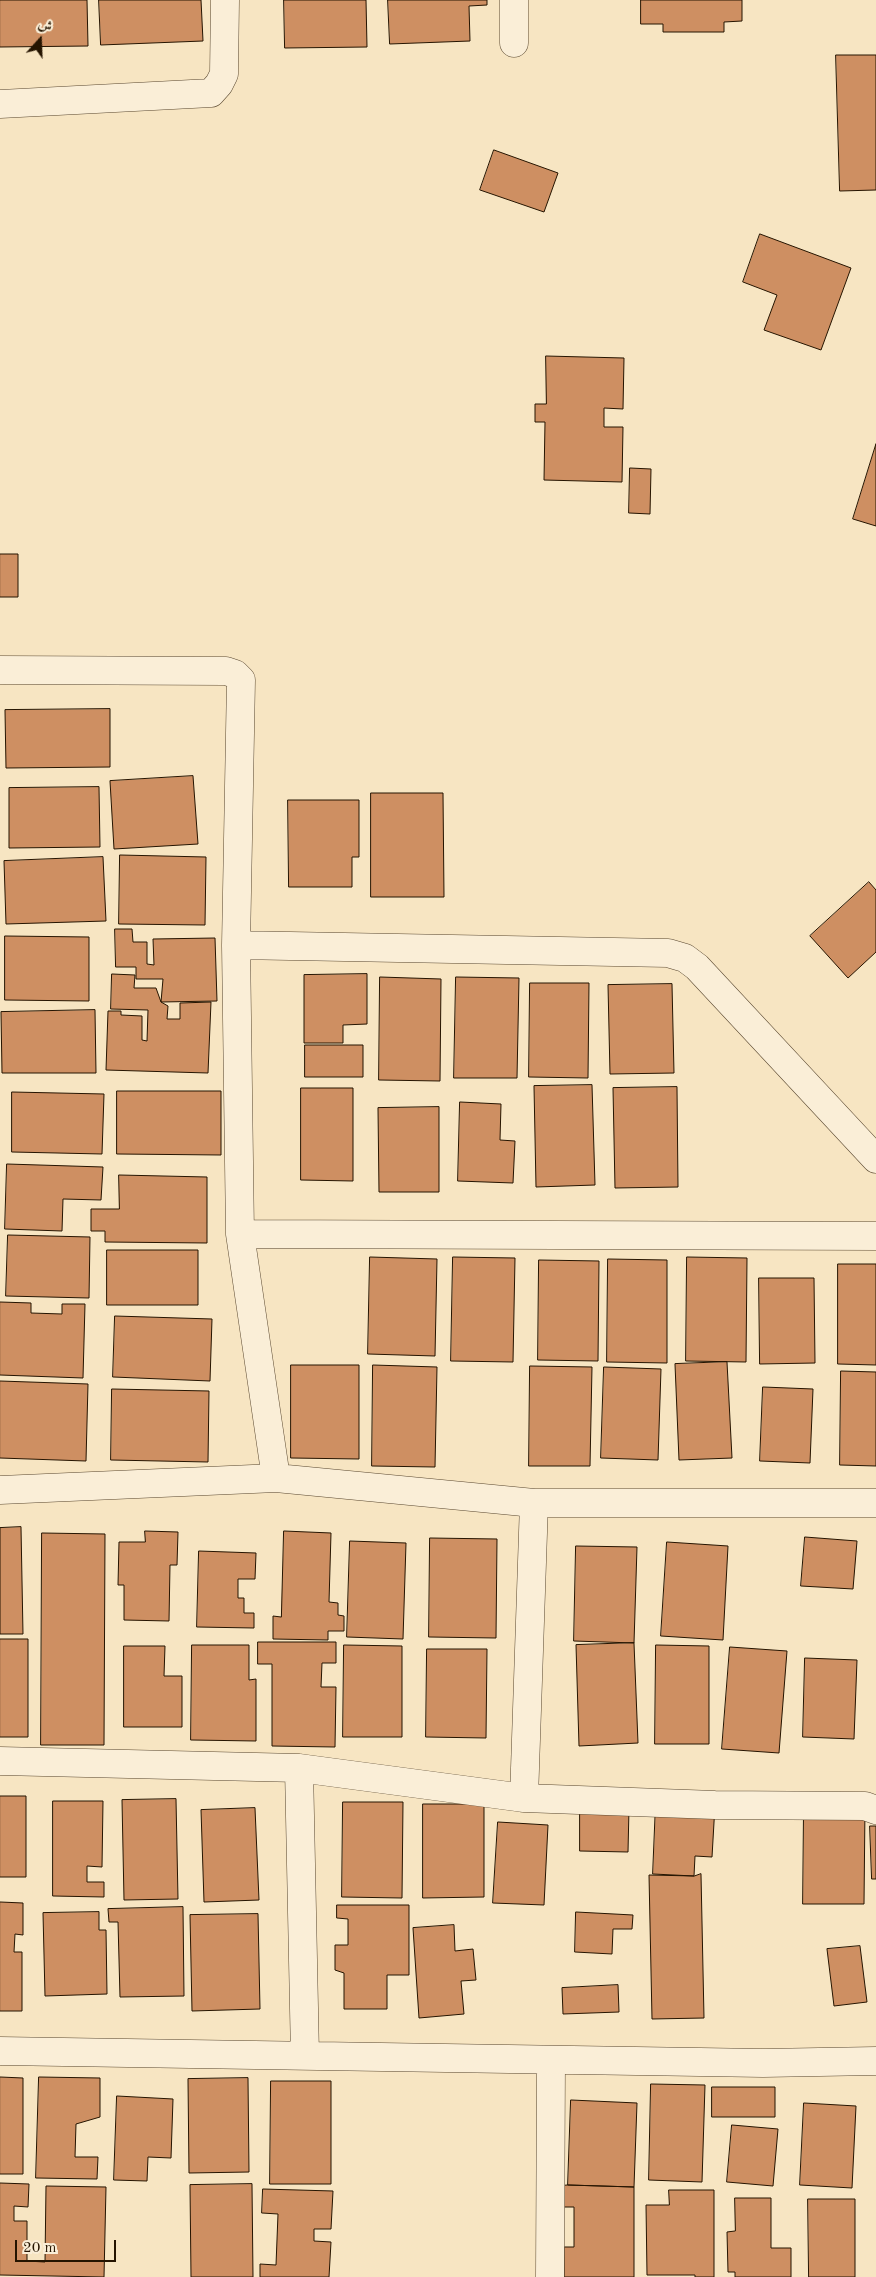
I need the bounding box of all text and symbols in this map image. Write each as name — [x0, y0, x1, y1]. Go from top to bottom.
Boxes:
north arrow — [15, 15, 65, 65]
text: ش — [36, 17, 54, 35]
scale bar — [18, 2230, 119, 2262]
text: 20 m — [23, 2241, 57, 2256]

